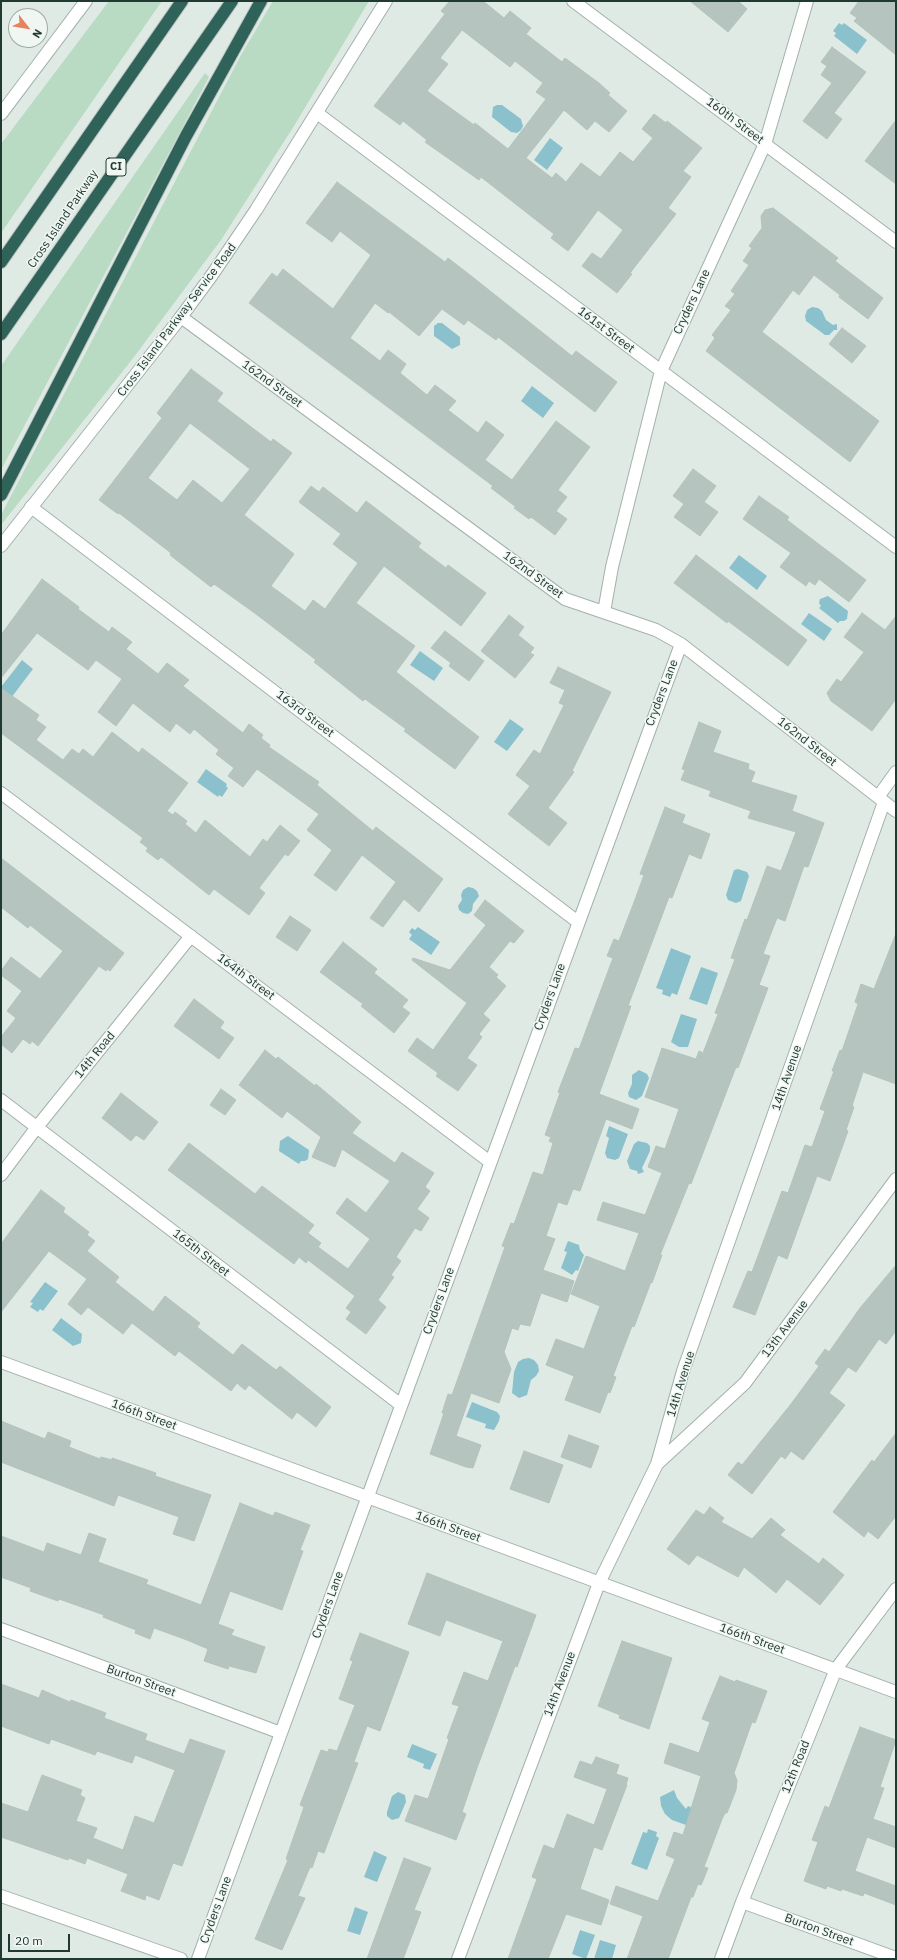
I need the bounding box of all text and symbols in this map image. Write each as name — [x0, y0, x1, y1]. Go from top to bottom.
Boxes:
north arrow — [8, 8, 48, 48]
text: N — [29, 27, 45, 41]
street label: 160th Street — [703, 95, 767, 147]
road number: CI — [106, 158, 126, 176]
street label: Cross Island Parkway — [25, 167, 101, 271]
street label: Cross Island Parkway Service Road — [115, 240, 239, 400]
street label: Cryders Lane — [671, 267, 713, 337]
street label: 161st Street — [575, 304, 637, 356]
street label: 162nd Street — [239, 357, 305, 411]
street label: 162nd Street — [500, 548, 566, 602]
street label: Cryders Lane — [643, 658, 681, 728]
street label: 163rd Street — [273, 688, 337, 740]
street label: 162nd Street — [775, 714, 839, 770]
street label: 164th Street — [214, 951, 278, 1003]
street label: Cryders Lane — [531, 961, 569, 1033]
street label: 14th Road — [72, 1029, 118, 1081]
street label: 14th Avenue — [769, 1043, 805, 1113]
street label: 165th Street — [170, 1226, 232, 1280]
street label: Cryders Lane — [420, 1265, 458, 1337]
street label: 13th Avenue — [759, 1297, 811, 1361]
street label: 14th Avenue — [664, 1349, 698, 1419]
street label: 166th Street — [109, 1397, 179, 1433]
street label: 166th Street — [413, 1509, 483, 1545]
street label: Cryders Lane — [309, 1569, 347, 1641]
street label: 166th Street — [717, 1621, 787, 1657]
street label: 14th Avenue — [541, 1650, 579, 1718]
street label: Burton Street — [104, 1662, 178, 1700]
street label: 12th Road — [779, 1738, 813, 1796]
street label: Cryders Lane — [197, 1874, 235, 1946]
street label: Burton Street — [782, 1911, 856, 1949]
scale bar — [10, 1926, 72, 1952]
text: 20 m — [15, 1933, 43, 1948]

